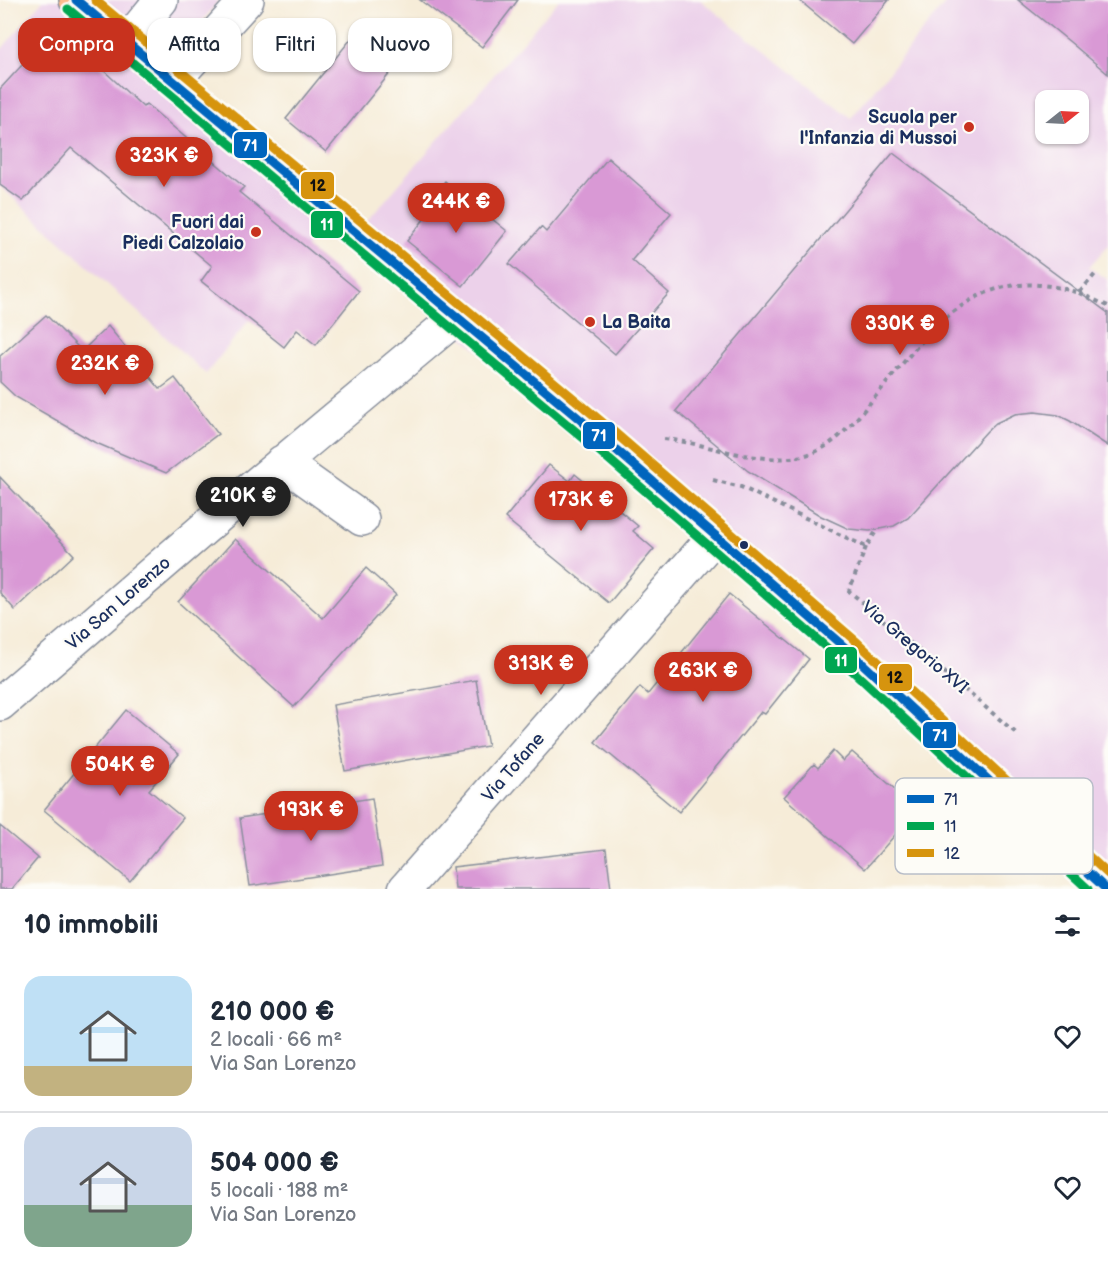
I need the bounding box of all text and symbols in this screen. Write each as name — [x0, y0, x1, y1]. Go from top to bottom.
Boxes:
chip: Compra — [18, 18, 135, 72]
chip: Affitta — [147, 18, 241, 72]
chip: Filtri — [253, 18, 336, 72]
chip: Nuovo — [348, 18, 452, 72]
north arrow — [1035, 90, 1089, 144]
map controls — [1035, 90, 1089, 144]
place label: Scuola per l'Infanzia di Mussoi — [800, 107, 958, 149]
marker: Scuola per l'Infanzia di Mussoi — [962, 120, 976, 134]
line badge: 71 — [233, 131, 268, 159]
pin: 323K € — [115, 137, 213, 188]
text: 71 — [242, 137, 258, 156]
text: 323K € — [130, 144, 198, 168]
line badge: 12 — [300, 171, 335, 200]
text: 12 — [310, 177, 327, 196]
pin: 244K € — [407, 183, 505, 234]
text: 244K € — [422, 190, 490, 214]
line badge: 11 — [310, 210, 344, 239]
place label: Fuori dai Piedi Calzolaio — [122, 212, 244, 254]
text: 11 — [320, 216, 334, 235]
marker: Fuori dai Piedi Calzolaio — [249, 225, 263, 239]
pin: 330K € — [851, 305, 949, 356]
place label: La Baita — [602, 312, 671, 333]
text: 330K € — [865, 312, 935, 336]
marker: La Baita — [583, 315, 597, 329]
pin: 232K € — [56, 345, 154, 396]
text: 232K € — [70, 352, 140, 376]
line badge: 71 — [582, 421, 616, 450]
text: 71 — [591, 427, 607, 446]
pin: 210K € — [194, 477, 292, 528]
pin: 173K € — [532, 481, 630, 532]
text: 210K € — [210, 484, 276, 508]
text: 173K € — [548, 488, 614, 512]
unlabelled marker — [738, 539, 750, 551]
street label: Via San Lorenzo — [62, 552, 175, 655]
street label: Via Gregorio XVI — [857, 597, 972, 698]
pin: 313K € — [492, 645, 590, 696]
line badge: 11 — [824, 646, 858, 674]
text: 313K € — [508, 652, 574, 676]
pin: 263K € — [654, 652, 752, 703]
text: 11 — [834, 652, 848, 671]
text: 263K € — [668, 659, 738, 683]
line badge: 12 — [878, 663, 913, 692]
text: 12 — [887, 669, 904, 688]
line badge: 71 — [922, 721, 957, 749]
text: 71 — [932, 727, 948, 746]
street label: Via Tofane — [478, 728, 549, 806]
pin: 504K € — [71, 746, 169, 797]
text: 504K € — [85, 753, 155, 777]
legend — [895, 778, 1093, 874]
pin: 193K € — [262, 791, 360, 842]
text: 71 — [944, 791, 958, 810]
text: 193K € — [278, 798, 344, 822]
text: 11 — [944, 818, 956, 837]
text: 12 — [944, 845, 960, 864]
icon: filters — [1051, 909, 1084, 942]
text: 10 immobili — [24, 910, 158, 941]
text: 210 000 € — [210, 997, 334, 1028]
icon: home — [72, 1000, 144, 1072]
icon: heart — [1051, 1020, 1084, 1053]
text: 2 locali · 66 m² — [210, 1028, 342, 1052]
text: Via San Lorenzo — [210, 1052, 356, 1076]
text: 504 000 € — [210, 1148, 339, 1179]
icon: home — [72, 1151, 144, 1223]
icon: heart — [1051, 1171, 1084, 1204]
text: 5 locali · 188 m² — [210, 1179, 348, 1203]
text: Via San Lorenzo — [210, 1203, 356, 1227]

